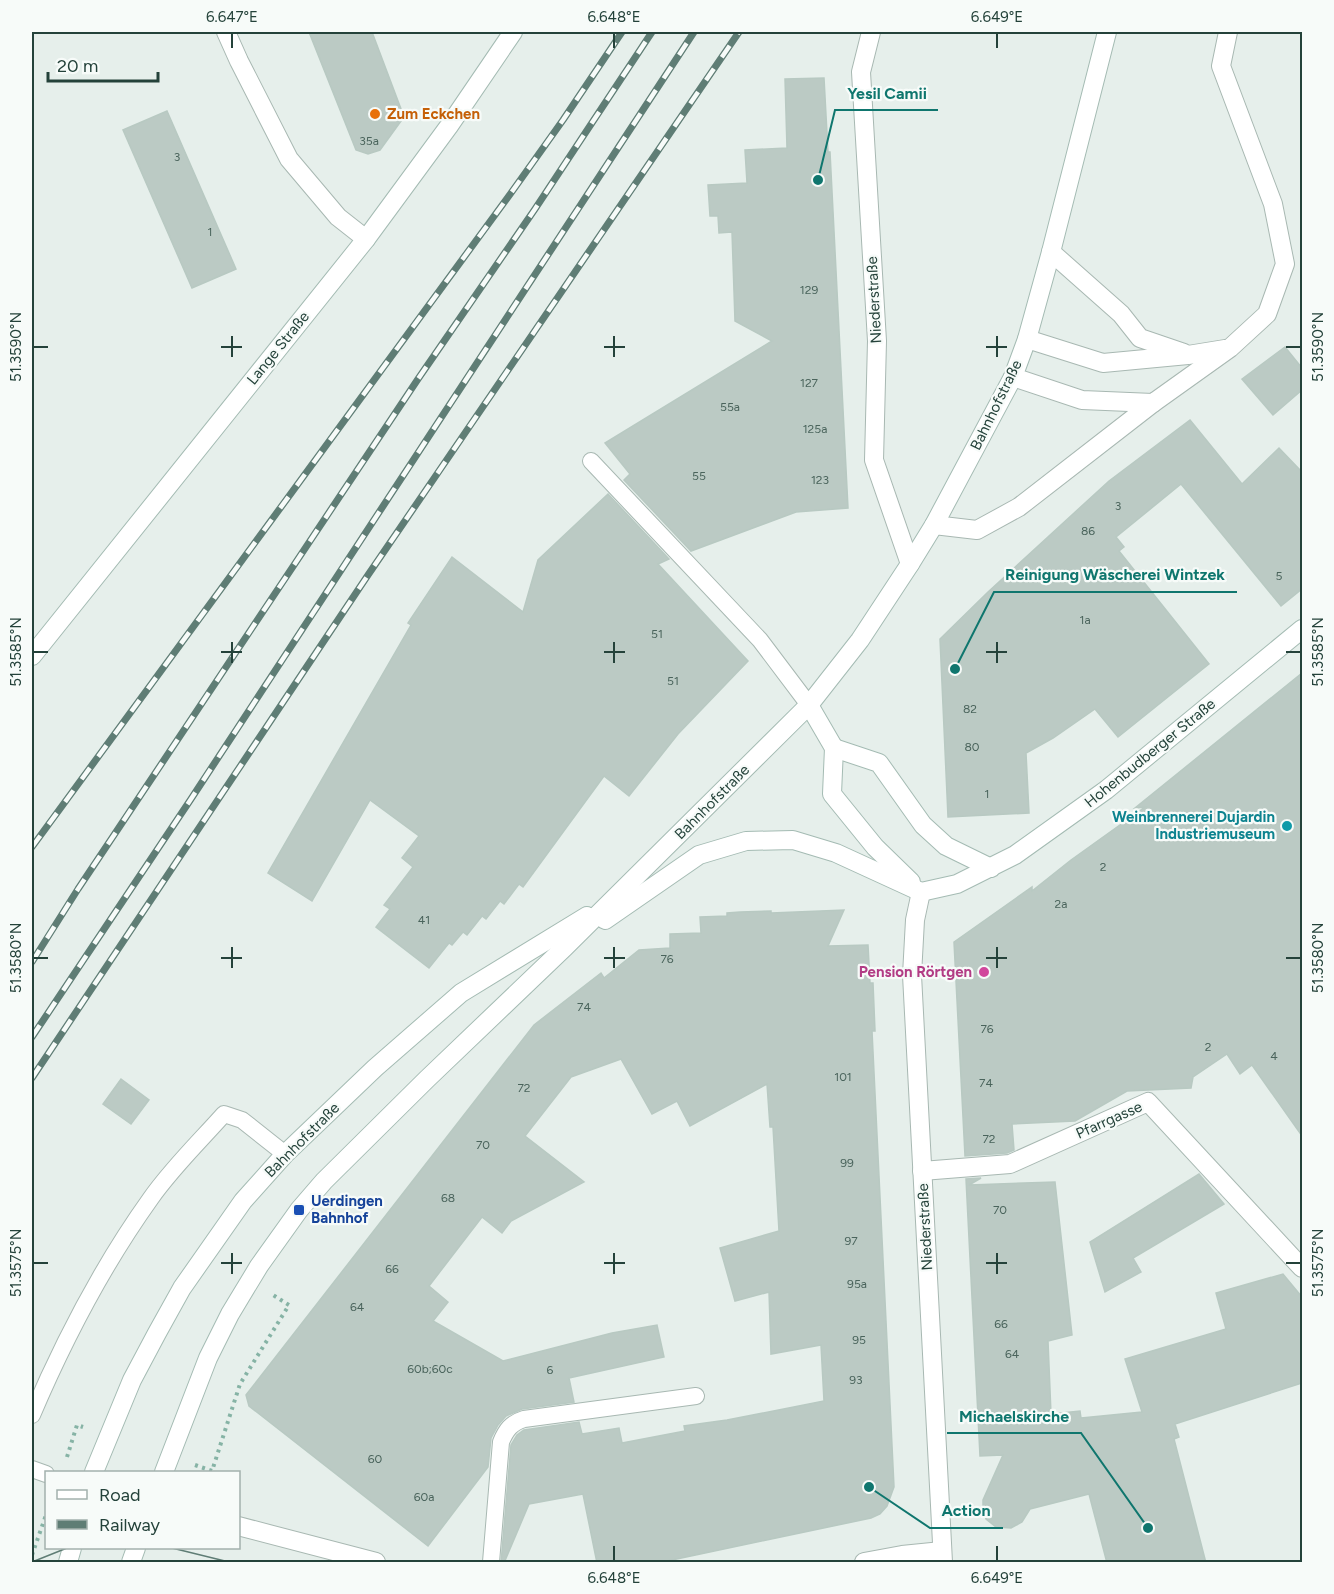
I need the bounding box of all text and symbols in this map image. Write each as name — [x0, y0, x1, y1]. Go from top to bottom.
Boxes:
text: 6.647°E — [206, 8, 258, 26]
text: 6.648°E — [587, 8, 641, 26]
text: 6.649°E — [971, 8, 1023, 26]
scale bar — [48, 45, 158, 83]
text: 20 m — [57, 55, 98, 77]
callout: Yesil Camii — [835, 76, 938, 110]
text: Yesil Camii — [847, 84, 927, 103]
place label: Zum Eckchen — [387, 105, 480, 123]
marker: Zum Eckchen — [368, 107, 382, 121]
house number: 35a — [359, 134, 379, 148]
house number: 3 — [174, 150, 180, 164]
house number: 1 — [208, 225, 212, 239]
street label: Niederstraße — [863, 256, 885, 344]
house number: 129 — [800, 283, 818, 297]
street label: Lange Straße — [243, 308, 313, 388]
text: 51.3590°N — [7, 312, 25, 382]
text: 51.3590°N — [1309, 312, 1327, 382]
street label: Bahnhofstraße — [966, 357, 1026, 453]
house number: 127 — [800, 376, 819, 390]
house number: 55a — [720, 400, 740, 414]
house number: 125a — [803, 422, 827, 436]
house number: 55 — [692, 469, 706, 483]
house number: 123 — [811, 473, 829, 487]
house number: 3 — [1115, 499, 1121, 513]
house number: 86 — [1081, 524, 1095, 538]
callout: Reinigung Wäscherei Wintzek — [994, 558, 1237, 592]
text: Reinigung Wäscherei Wintzek — [1005, 565, 1225, 584]
house number: 5 — [1276, 569, 1283, 583]
house number: 1a — [1079, 613, 1091, 627]
text: 51.3585°N — [7, 617, 25, 687]
text: 51.3585°N — [1309, 617, 1327, 687]
house number: 51 — [651, 627, 663, 641]
house number: 51 — [667, 674, 679, 688]
street label: Hohenbudberger Straße — [1081, 695, 1219, 811]
house number: 82 — [963, 702, 977, 716]
house number: 80 — [964, 740, 980, 754]
street label: Bahnhofstraße — [671, 761, 753, 843]
house number: 1 — [985, 787, 989, 801]
place label: Weinbrennerei Dujardin Industriemuseum — [1112, 808, 1275, 843]
marker: Weinbrennerei Dujardin Industriemuseum — [1280, 819, 1294, 833]
house number: 2 — [1100, 860, 1106, 874]
house number: 2a — [1055, 897, 1067, 911]
house number: 41 — [418, 913, 430, 927]
text: 51.3580°N — [7, 923, 25, 993]
text: 51.3580°N — [1309, 923, 1327, 993]
house number: 76 — [660, 952, 674, 966]
place label: Pension Rörtgen — [859, 963, 972, 981]
marker: Pension Rörtgen — [977, 965, 991, 979]
house number: 74 — [577, 1000, 591, 1014]
house number: 76 — [980, 1022, 994, 1036]
house number: 2 — [1205, 1040, 1211, 1054]
house number: 4 — [1270, 1049, 1278, 1063]
house number: 101 — [834, 1070, 852, 1084]
house number: 74 — [979, 1076, 993, 1090]
house number: 72 — [517, 1081, 531, 1095]
street label: Pfarrgasse — [1073, 1097, 1145, 1143]
street label: Bahnhofstraße — [261, 1099, 343, 1181]
house number: 72 — [982, 1132, 996, 1146]
house number: 70 — [476, 1138, 490, 1152]
house number: 99 — [840, 1156, 854, 1170]
street label: Niederstraße — [914, 1183, 936, 1271]
house number: 68 — [441, 1191, 455, 1205]
place label: Uerdingen Bahnhof — [311, 1192, 383, 1227]
marker: Uerdingen Bahnhof — [292, 1203, 306, 1217]
house number: 70 — [993, 1203, 1007, 1217]
text: 51.3575°N — [7, 1229, 25, 1297]
text: 51.3575°N — [1309, 1229, 1327, 1297]
house number: 97 — [844, 1234, 858, 1248]
house number: 66 — [385, 1262, 399, 1276]
house number: 95a — [847, 1277, 867, 1291]
house number: 64 — [350, 1300, 365, 1314]
house number: 66 — [994, 1317, 1008, 1331]
house number: 95 — [852, 1333, 866, 1347]
house number: 64 — [1005, 1347, 1020, 1361]
house number: 60b;60c — [407, 1362, 453, 1376]
house number: 6 — [547, 1363, 554, 1377]
house number: 93 — [849, 1373, 863, 1387]
callout: Michaelskirche — [947, 1399, 1081, 1433]
text: Michaelskirche — [959, 1407, 1069, 1426]
house number: 60 — [368, 1452, 383, 1466]
legend — [45, 1471, 240, 1549]
text: Road — [99, 1484, 140, 1506]
house number: 60a — [414, 1490, 434, 1504]
callout: Action — [930, 1494, 1003, 1528]
text: Action — [942, 1501, 991, 1520]
text: Railway — [99, 1514, 161, 1536]
text: 6.648°E — [587, 1569, 641, 1587]
text: 6.649°E — [971, 1569, 1023, 1587]

